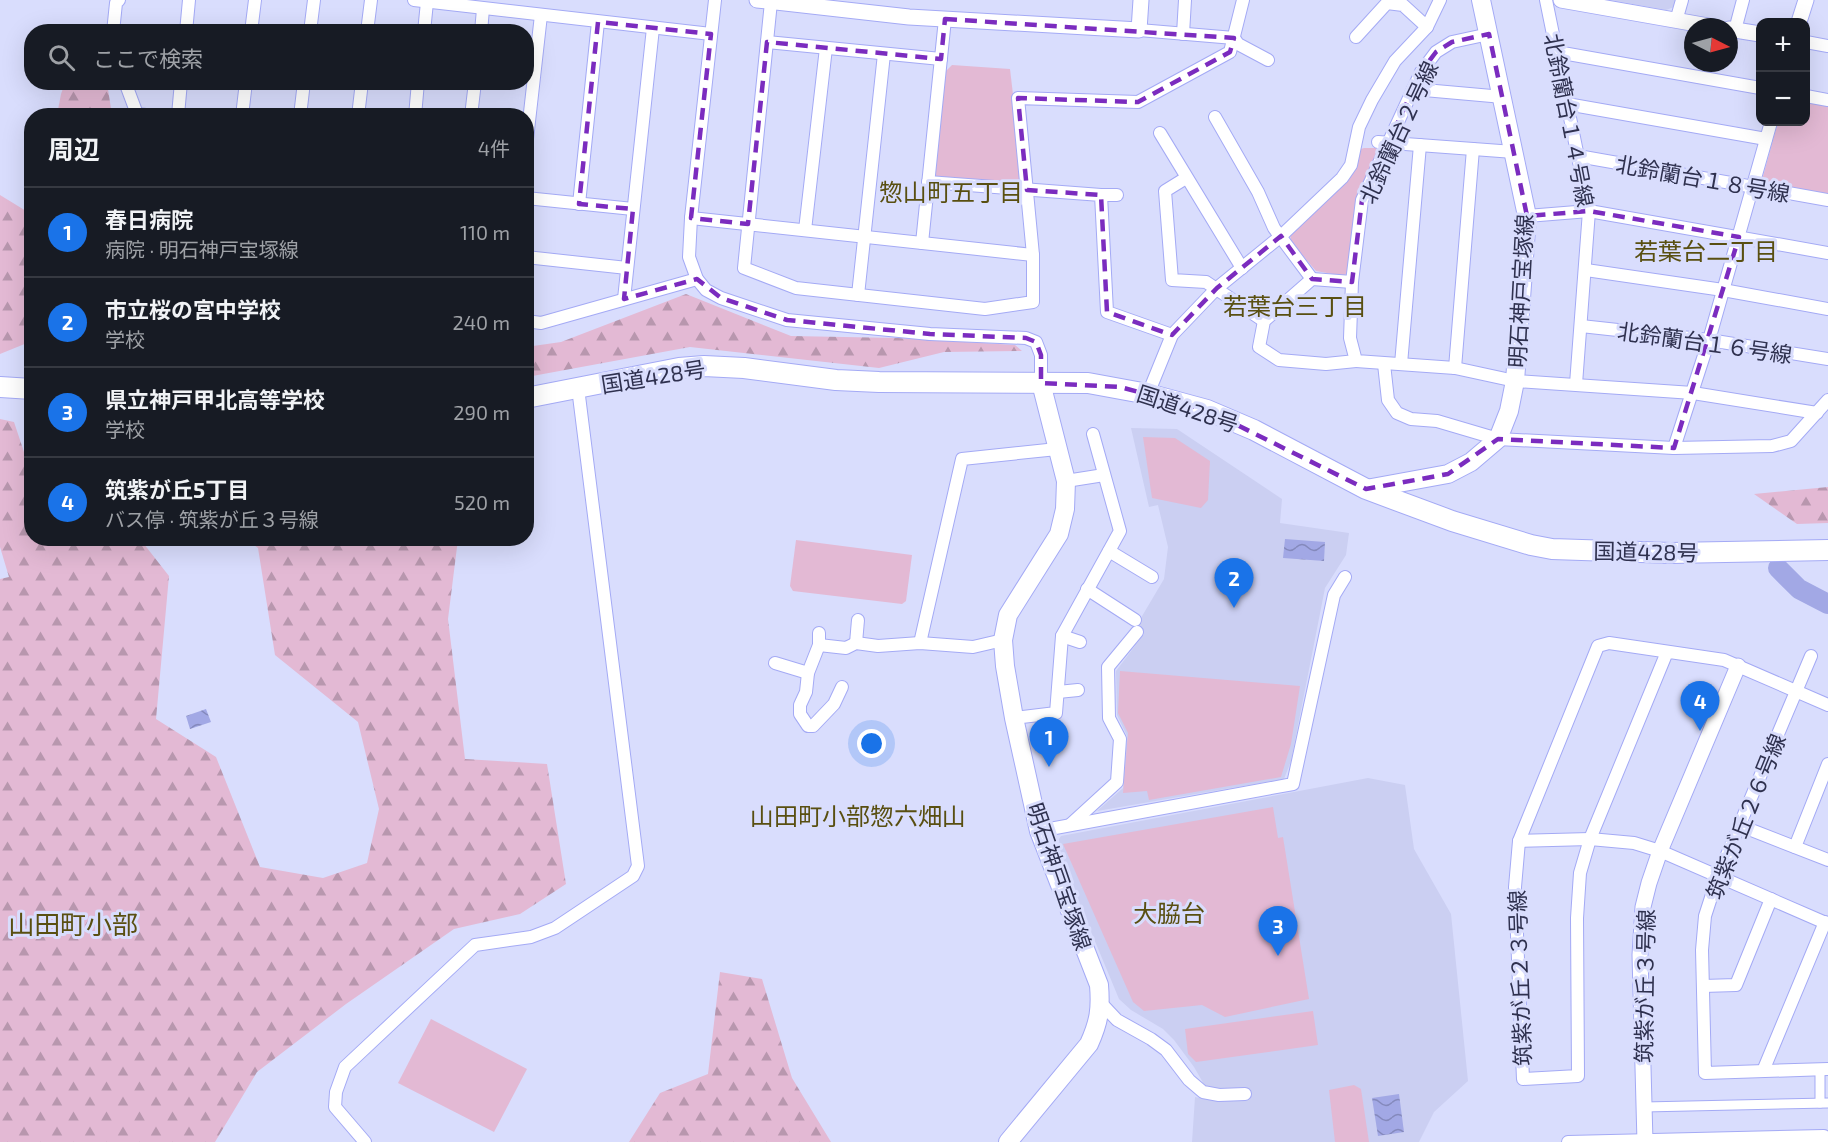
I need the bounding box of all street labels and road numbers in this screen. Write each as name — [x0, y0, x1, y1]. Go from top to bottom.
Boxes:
street label: 北鈴蘭台１４号線 — [1540, 31, 1600, 209]
street label: 北鈴蘭台２号線 — [1354, 57, 1442, 207]
street label: 北鈴蘭台１８号線 — [1614, 150, 1792, 206]
street label: 明石神戸宝塚線 — [1503, 213, 1537, 369]
street label: 北鈴蘭台１６号線 — [1616, 317, 1794, 367]
street label: 国道428号 — [599, 355, 707, 397]
street label: 国道428号 — [1134, 379, 1242, 437]
street label: 国道428号 — [1593, 537, 1699, 565]
street label: 筑紫が丘２６号線 — [1700, 730, 1790, 902]
street label: 明石神戸宝塚線 — [1023, 799, 1097, 953]
street label: 筑紫が丘２３号線 — [1503, 890, 1535, 1066]
street label: 筑紫が丘３号線 — [1630, 909, 1658, 1063]

